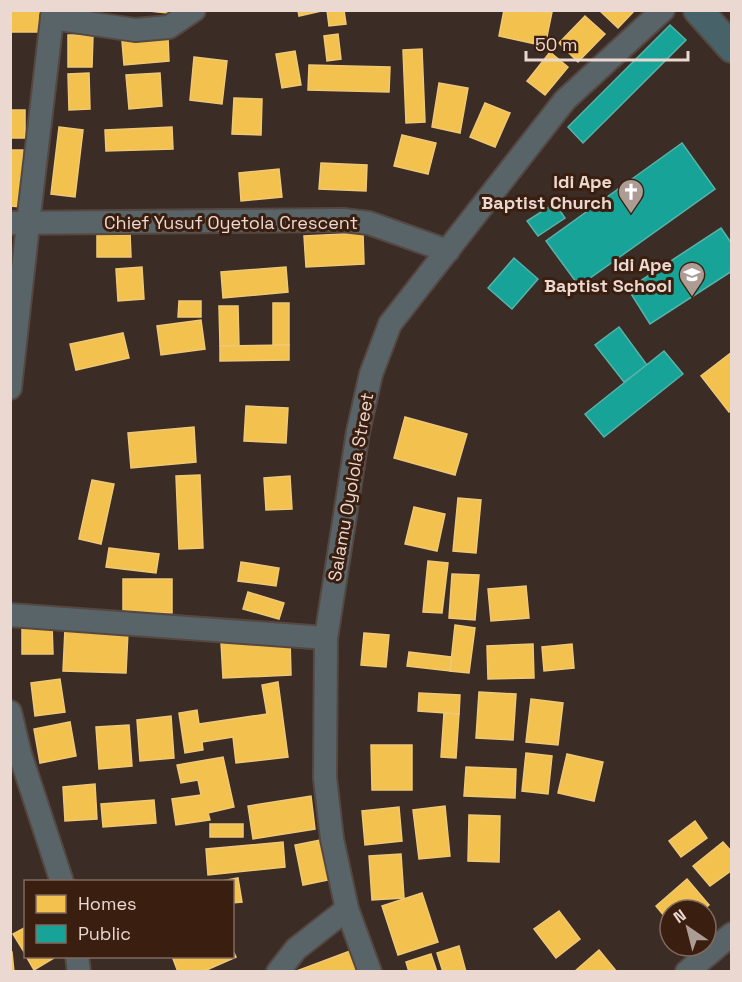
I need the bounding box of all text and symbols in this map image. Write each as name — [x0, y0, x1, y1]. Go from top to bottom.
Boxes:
scale bar — [526, 24, 688, 62]
text: 50 m — [535, 33, 577, 56]
place label: Idi Ape Baptist Church — [481, 170, 612, 214]
church icon: Idi Ape Baptist Church — [616, 177, 646, 215]
street label: Chief Yusuf Oyetola Crescent — [104, 211, 358, 234]
place label: Idi Ape Baptist School — [544, 253, 672, 297]
school or university icon: Idi Ape Baptist School — [677, 260, 707, 298]
street label: Salamu Oyolola Street — [323, 391, 378, 583]
legend — [24, 880, 234, 958]
text: Homes — [78, 892, 137, 915]
north arrow — [658, 898, 718, 958]
text: N — [669, 904, 690, 928]
text: Public — [78, 922, 131, 945]

